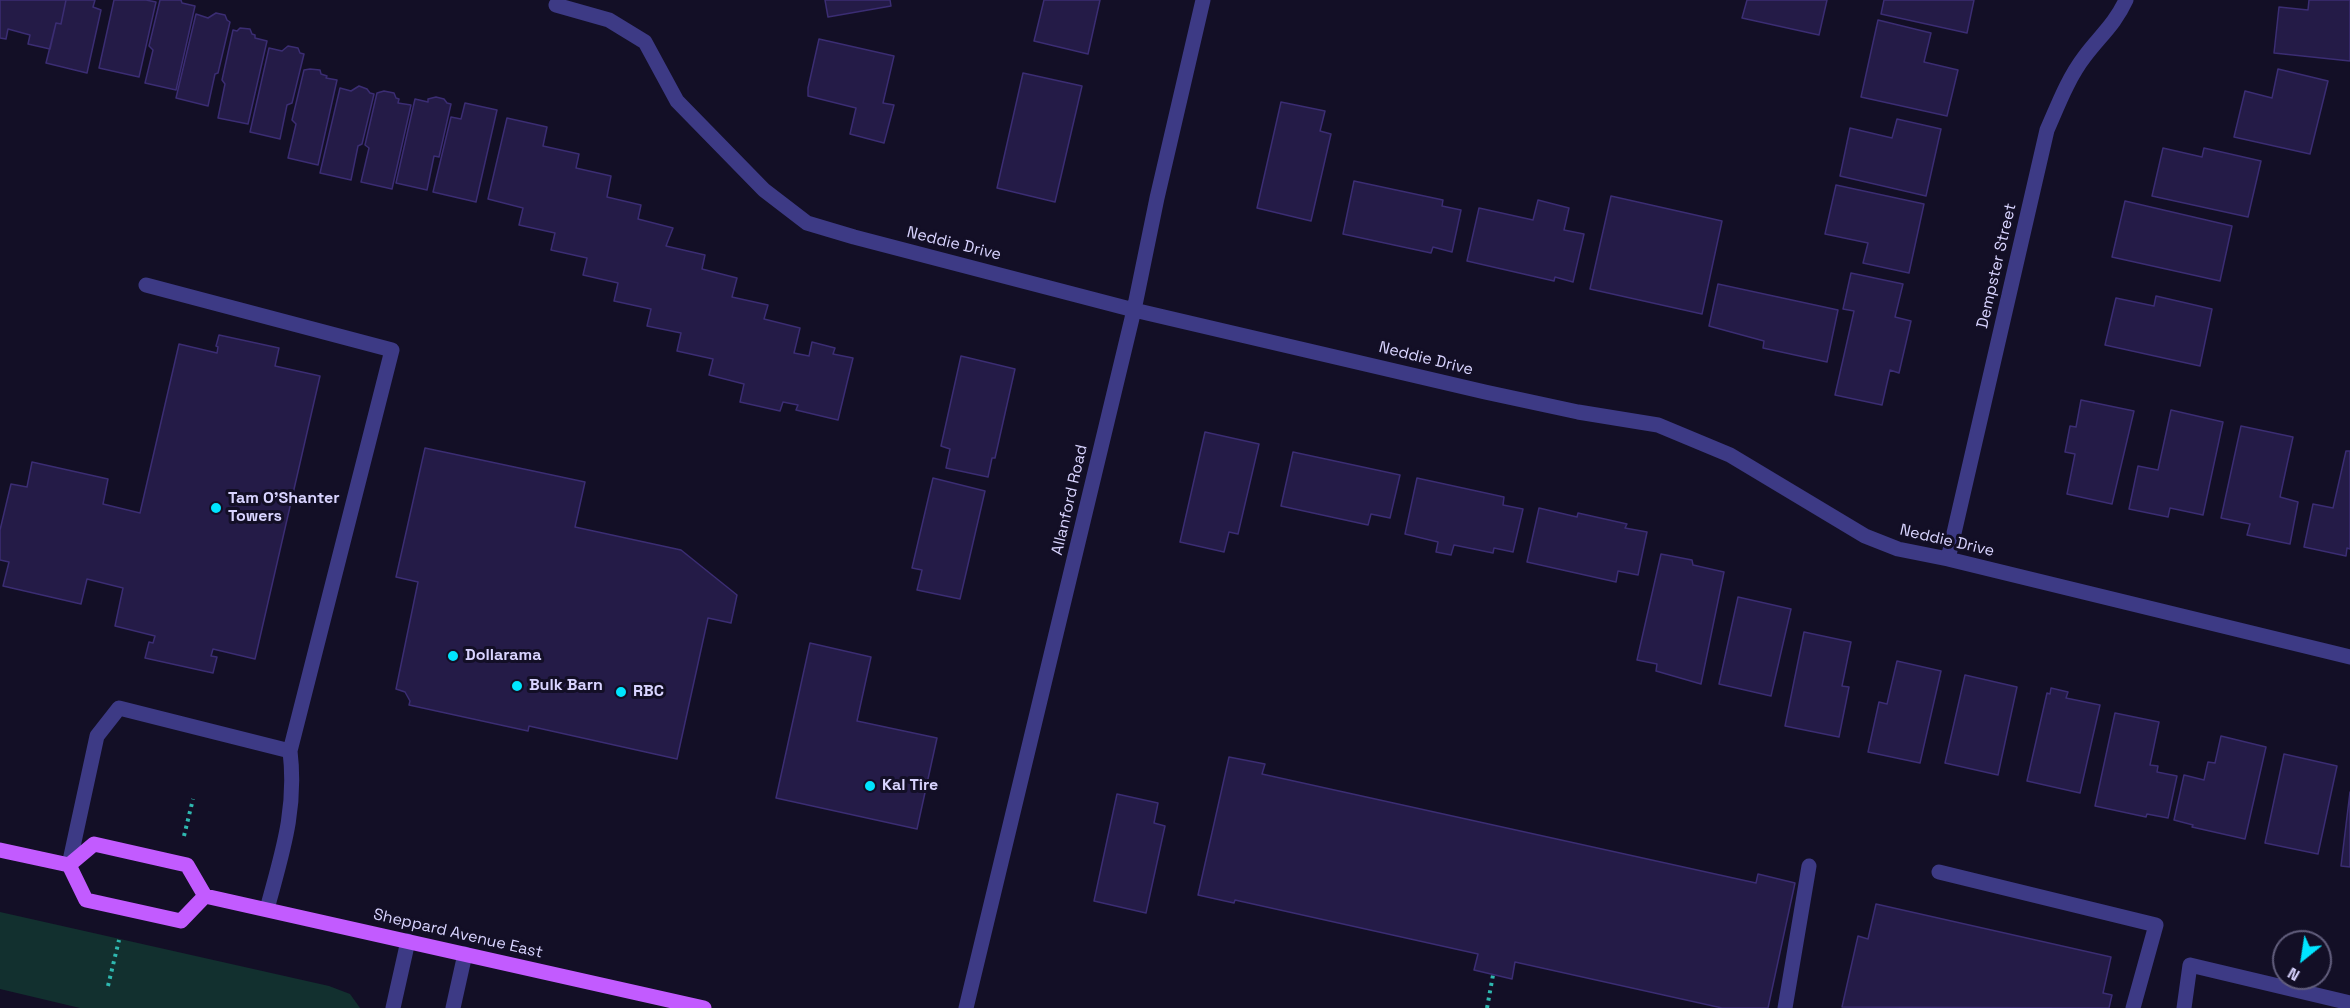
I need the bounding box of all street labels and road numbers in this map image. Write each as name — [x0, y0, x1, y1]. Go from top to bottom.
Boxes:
street label: Dempster Street — [1973, 201, 2021, 331]
street label: Neddie Drive — [905, 223, 1003, 265]
street label: Neddie Drive — [1377, 338, 1475, 380]
street label: Allanford Road — [1048, 443, 1092, 557]
street label: Neddie Drive — [1898, 521, 1996, 561]
street label: Sheppard Avenue East — [371, 905, 545, 963]

